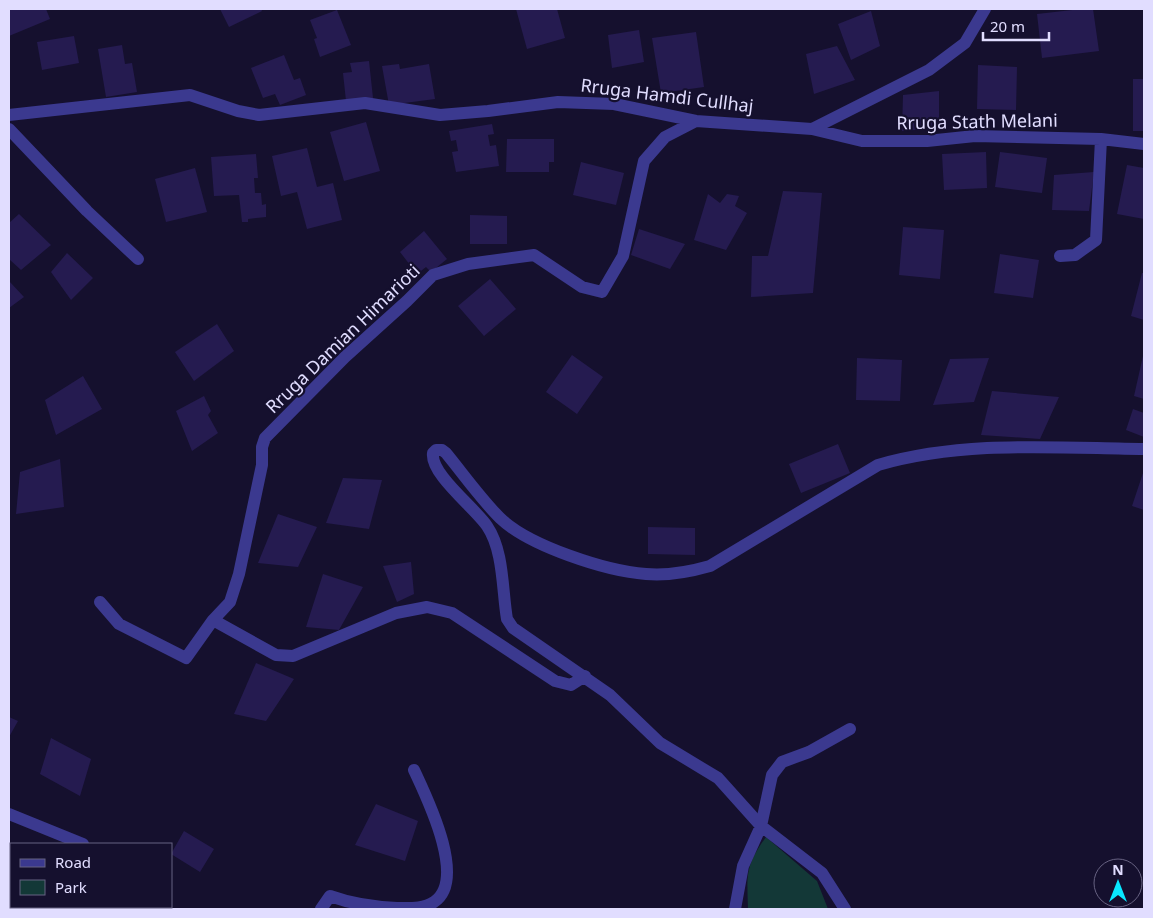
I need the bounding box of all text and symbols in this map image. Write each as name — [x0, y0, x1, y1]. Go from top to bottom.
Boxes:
scale bar — [983, 10, 1049, 42]
text: 20 m — [990, 16, 1025, 36]
street label: Rruga Hamdi Cullhaj — [579, 72, 755, 118]
street label: Rruga Stath Melani — [896, 108, 1058, 134]
street label: Rruga Damian Himarioti — [260, 258, 424, 418]
legend — [10, 843, 172, 908]
text: Road — [55, 852, 91, 872]
north arrow — [1093, 858, 1143, 908]
text: N — [1112, 860, 1124, 879]
text: Park — [55, 877, 87, 897]

